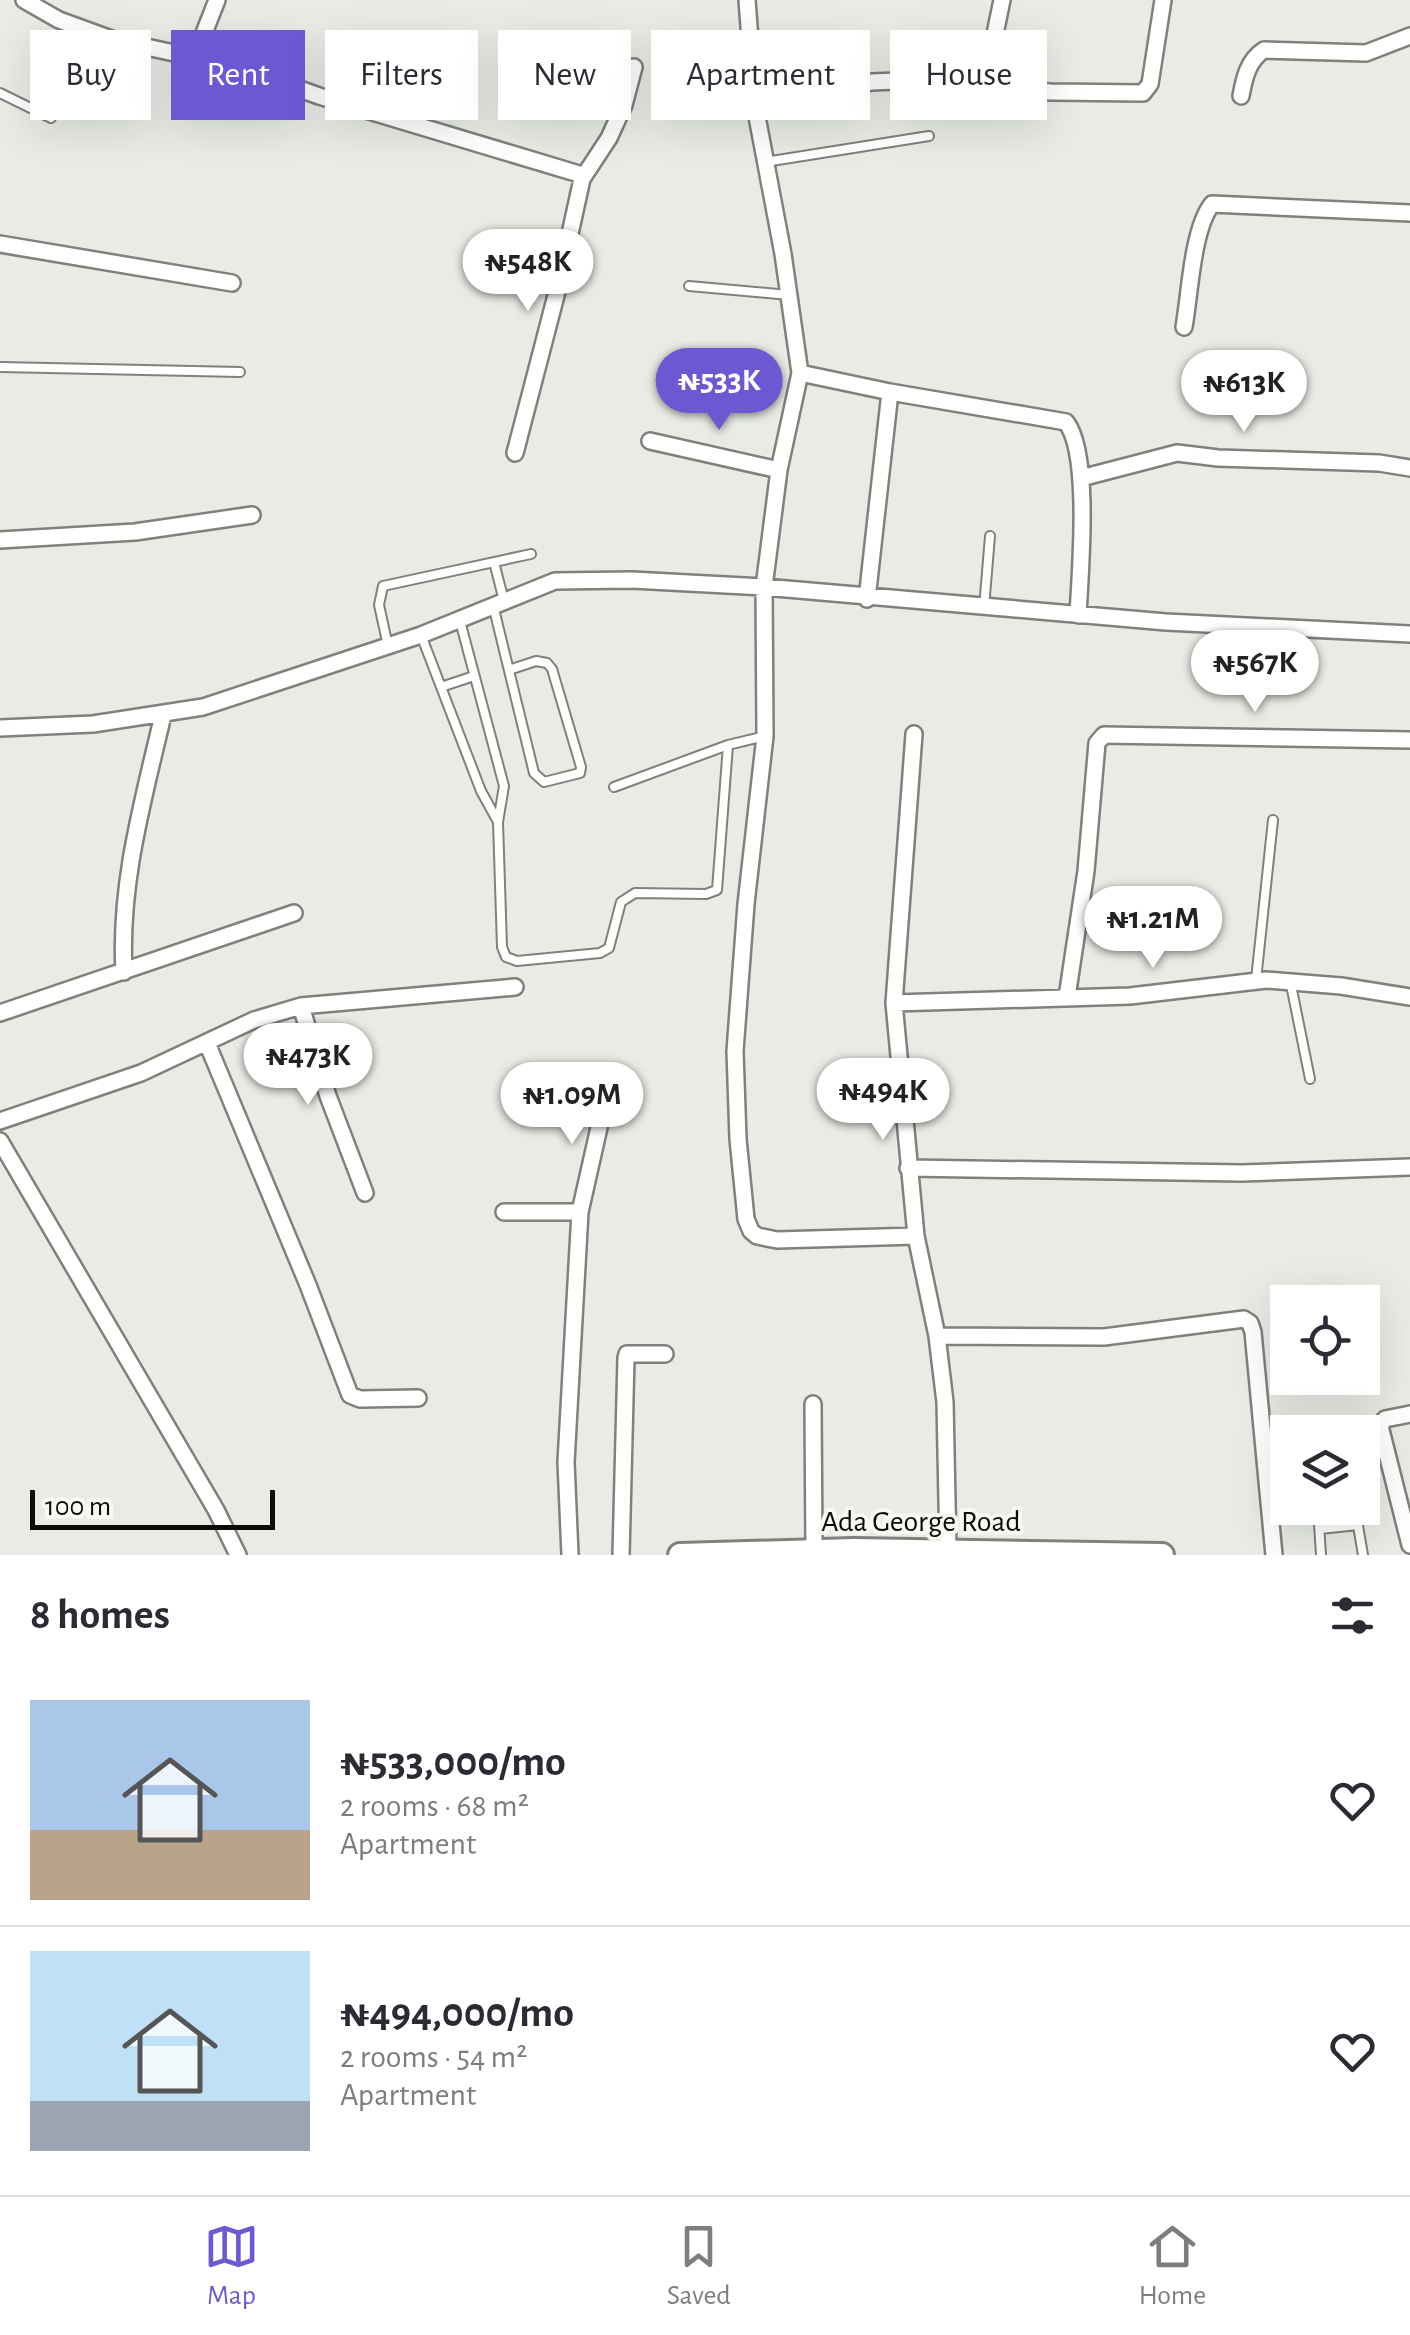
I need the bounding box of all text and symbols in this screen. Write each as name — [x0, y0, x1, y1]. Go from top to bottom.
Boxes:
chip: Buy — [30, 30, 151, 120]
chip: Rent — [171, 30, 305, 120]
chip: Filters — [325, 30, 478, 120]
chip: New — [498, 30, 631, 120]
chip: Apartment — [651, 30, 870, 120]
chip: House — [890, 30, 1047, 120]
pin: ₦548K — [458, 229, 598, 314]
text: ₦548K — [485, 245, 571, 277]
pin: ₦533K — [649, 348, 789, 433]
pin: ₦613K — [1174, 350, 1314, 435]
text: ₦533K — [678, 364, 760, 396]
text: ₦613K — [1203, 366, 1285, 398]
pin: ₦567K — [1185, 630, 1325, 715]
text: ₦567K — [1213, 646, 1297, 678]
pin: ₦1.21M — [1072, 886, 1234, 971]
text: ₦1.21M — [1106, 902, 1200, 934]
pin: ₦473K — [238, 1023, 378, 1108]
text: ₦473K — [266, 1039, 350, 1071]
pin: ₦494K — [813, 1058, 953, 1143]
pin: ₦1.09M — [491, 1062, 653, 1147]
text: ₦494K — [839, 1074, 927, 1106]
text: ₦1.09M — [522, 1078, 622, 1110]
map controls — [1270, 1285, 1380, 1525]
button: locate — [1270, 1285, 1380, 1395]
button: layers — [1270, 1415, 1380, 1525]
scale bar — [30, 1485, 275, 1530]
text: 100 m — [45, 1493, 111, 1521]
street label: Ada George Road — [821, 1507, 1021, 1537]
icon: filters — [1325, 1588, 1380, 1643]
text: 8 homes — [30, 1594, 170, 1636]
icon: home — [110, 1740, 230, 1860]
text: ₦533,000/mo — [340, 1741, 566, 1783]
icon: heart — [1325, 1773, 1380, 1828]
text: 2 rooms · 68 m² — [340, 1790, 529, 1822]
text: Apartment — [340, 1828, 476, 1860]
icon: home — [110, 1991, 230, 2111]
text: ₦494,000/mo — [340, 1992, 574, 2034]
icon: heart — [1325, 2024, 1380, 2079]
text: 2 rooms · 54 m² — [340, 2041, 527, 2073]
text: Apartment — [340, 2079, 476, 2111]
tab: Map — [204, 2219, 259, 2313]
tab: Saved — [667, 2219, 731, 2313]
tab: Home — [1139, 2219, 1206, 2313]

